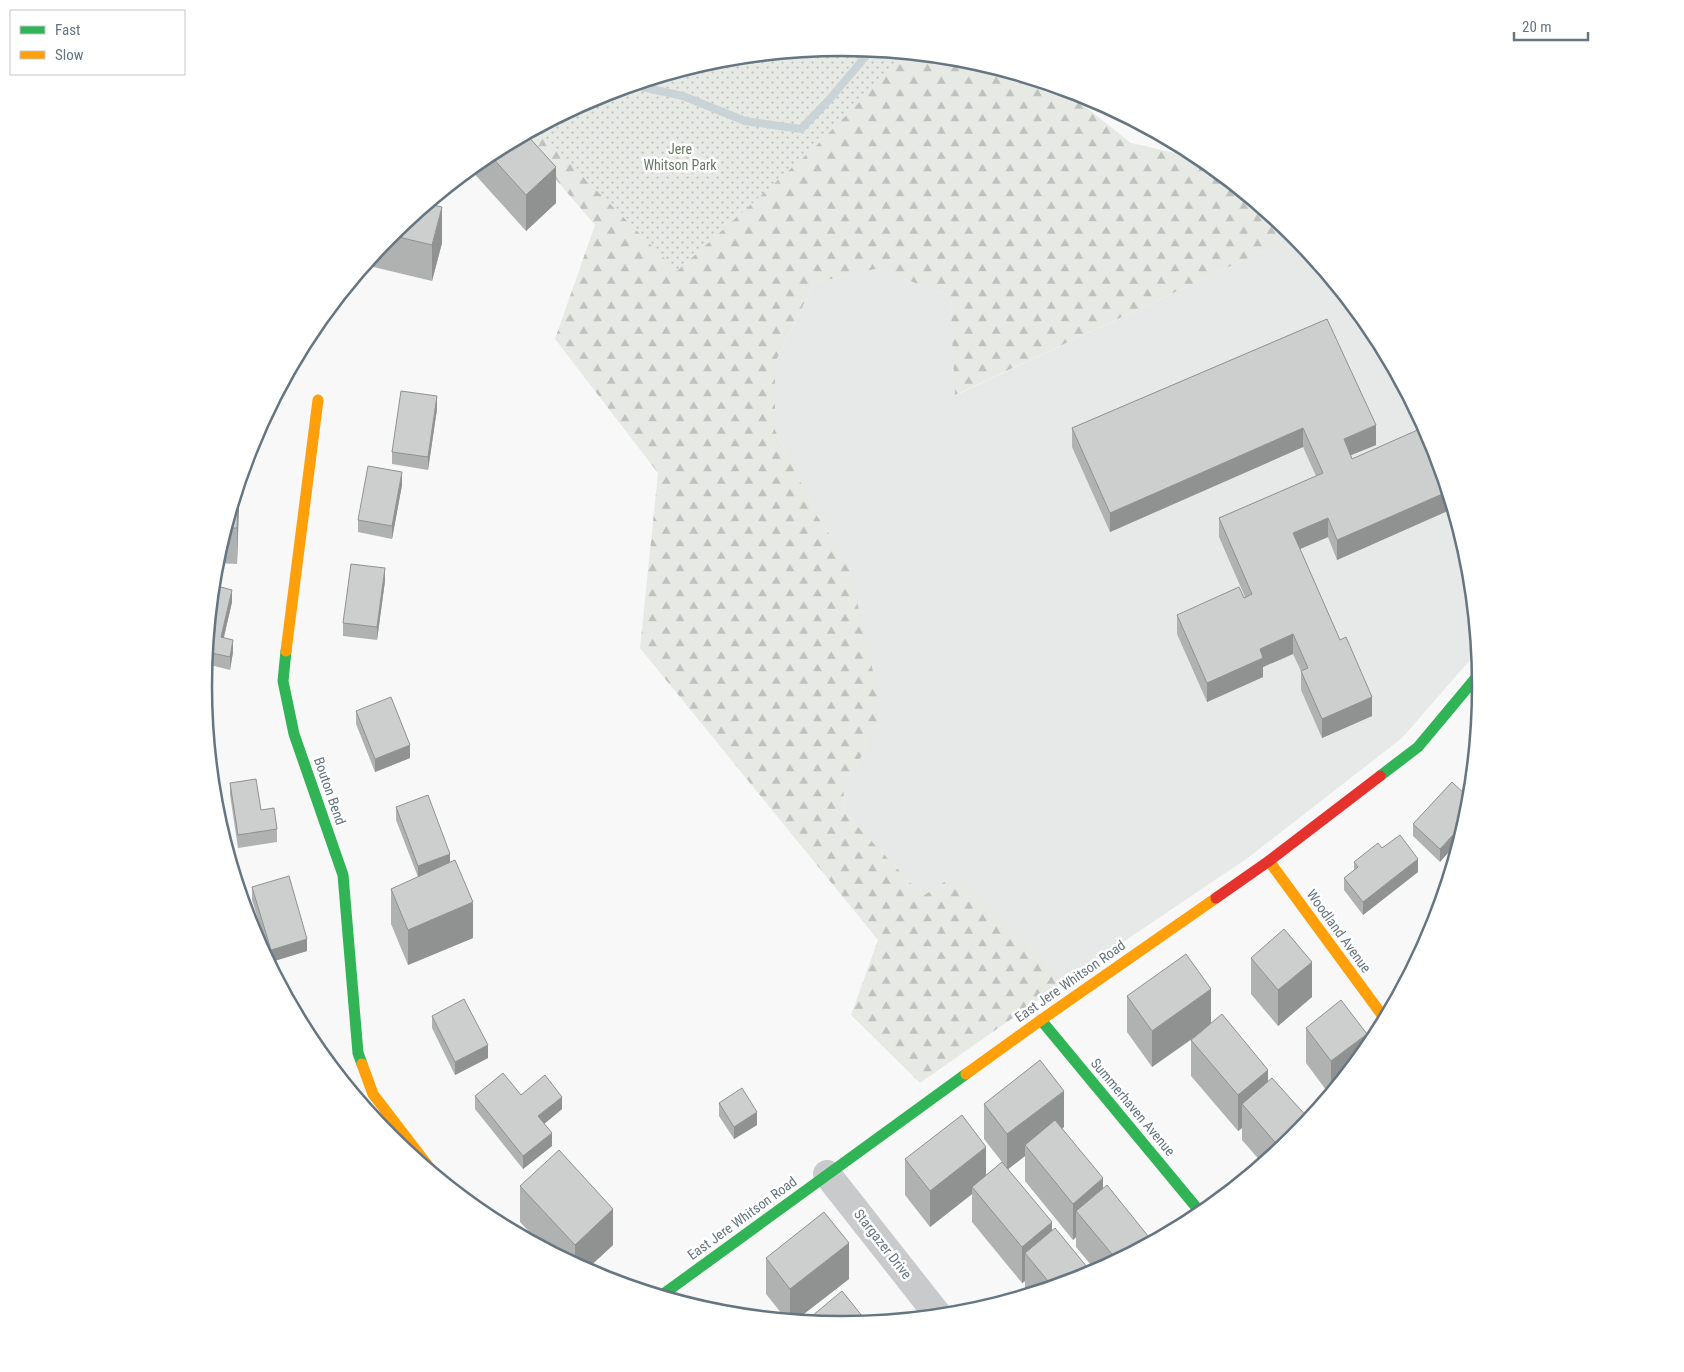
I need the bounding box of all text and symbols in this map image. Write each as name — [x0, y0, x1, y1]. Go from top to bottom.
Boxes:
legend — [10, 10, 185, 75]
scale bar — [1514, 10, 1588, 42]
text: 20 m — [1522, 18, 1552, 36]
text: Fast — [55, 21, 80, 39]
text: Slow — [55, 46, 84, 64]
park label: Jere Whitson Park — [643, 141, 717, 173]
street label: Bouton Bend — [311, 755, 349, 827]
street label: Woodland Avenue — [1304, 886, 1375, 976]
street label: East Jere Whitson Road — [1012, 937, 1128, 1025]
street label: Summerhaven Avenue — [1088, 1055, 1179, 1159]
street label: East Jere Whitson Road — [684, 1173, 800, 1263]
street label: Stargazer Drive — [851, 1206, 915, 1282]

